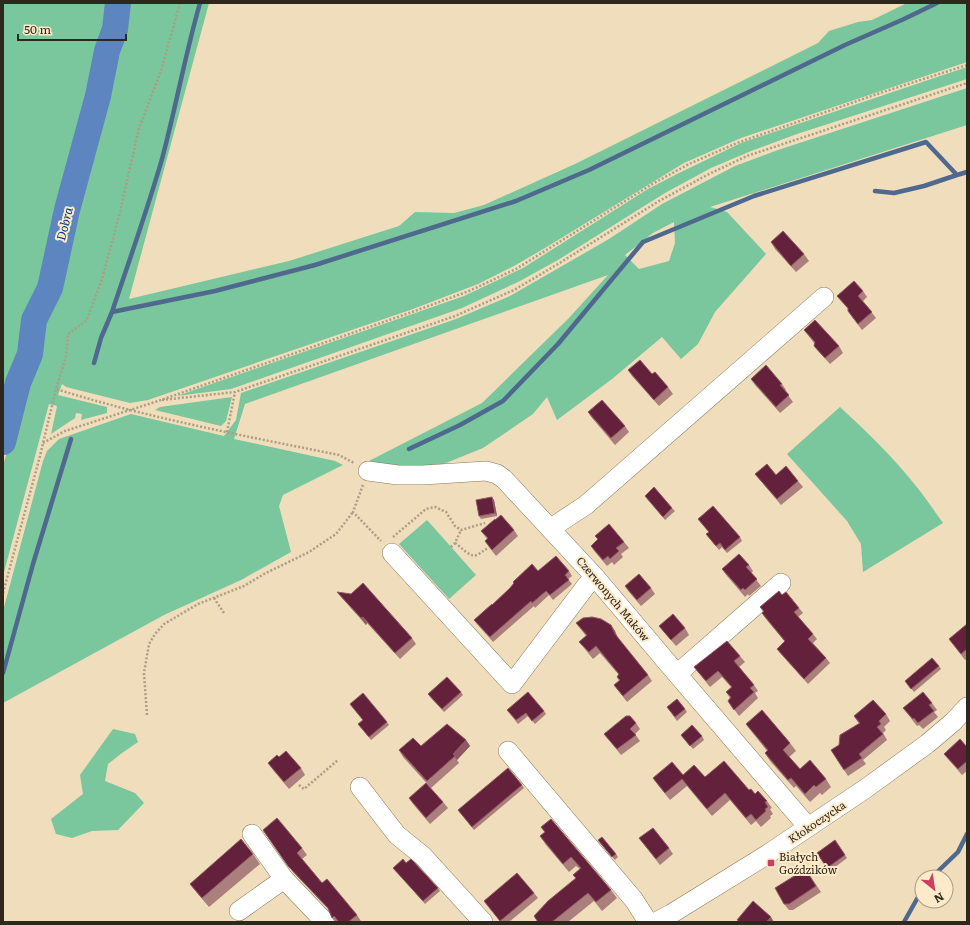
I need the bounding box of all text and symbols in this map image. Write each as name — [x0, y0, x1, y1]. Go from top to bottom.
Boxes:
scale bar — [18, 16, 126, 42]
text: 50 m — [24, 20, 51, 38]
water label: Dobra — [51, 205, 77, 242]
street label: Czerwonych Maków — [573, 553, 654, 645]
street label: Kłokoczycka — [785, 796, 848, 846]
place label: Białych Goździków — [779, 848, 838, 877]
marker: Białych Goździków — [766, 858, 776, 868]
north arrow — [914, 869, 954, 909]
text: N — [932, 889, 947, 908]

